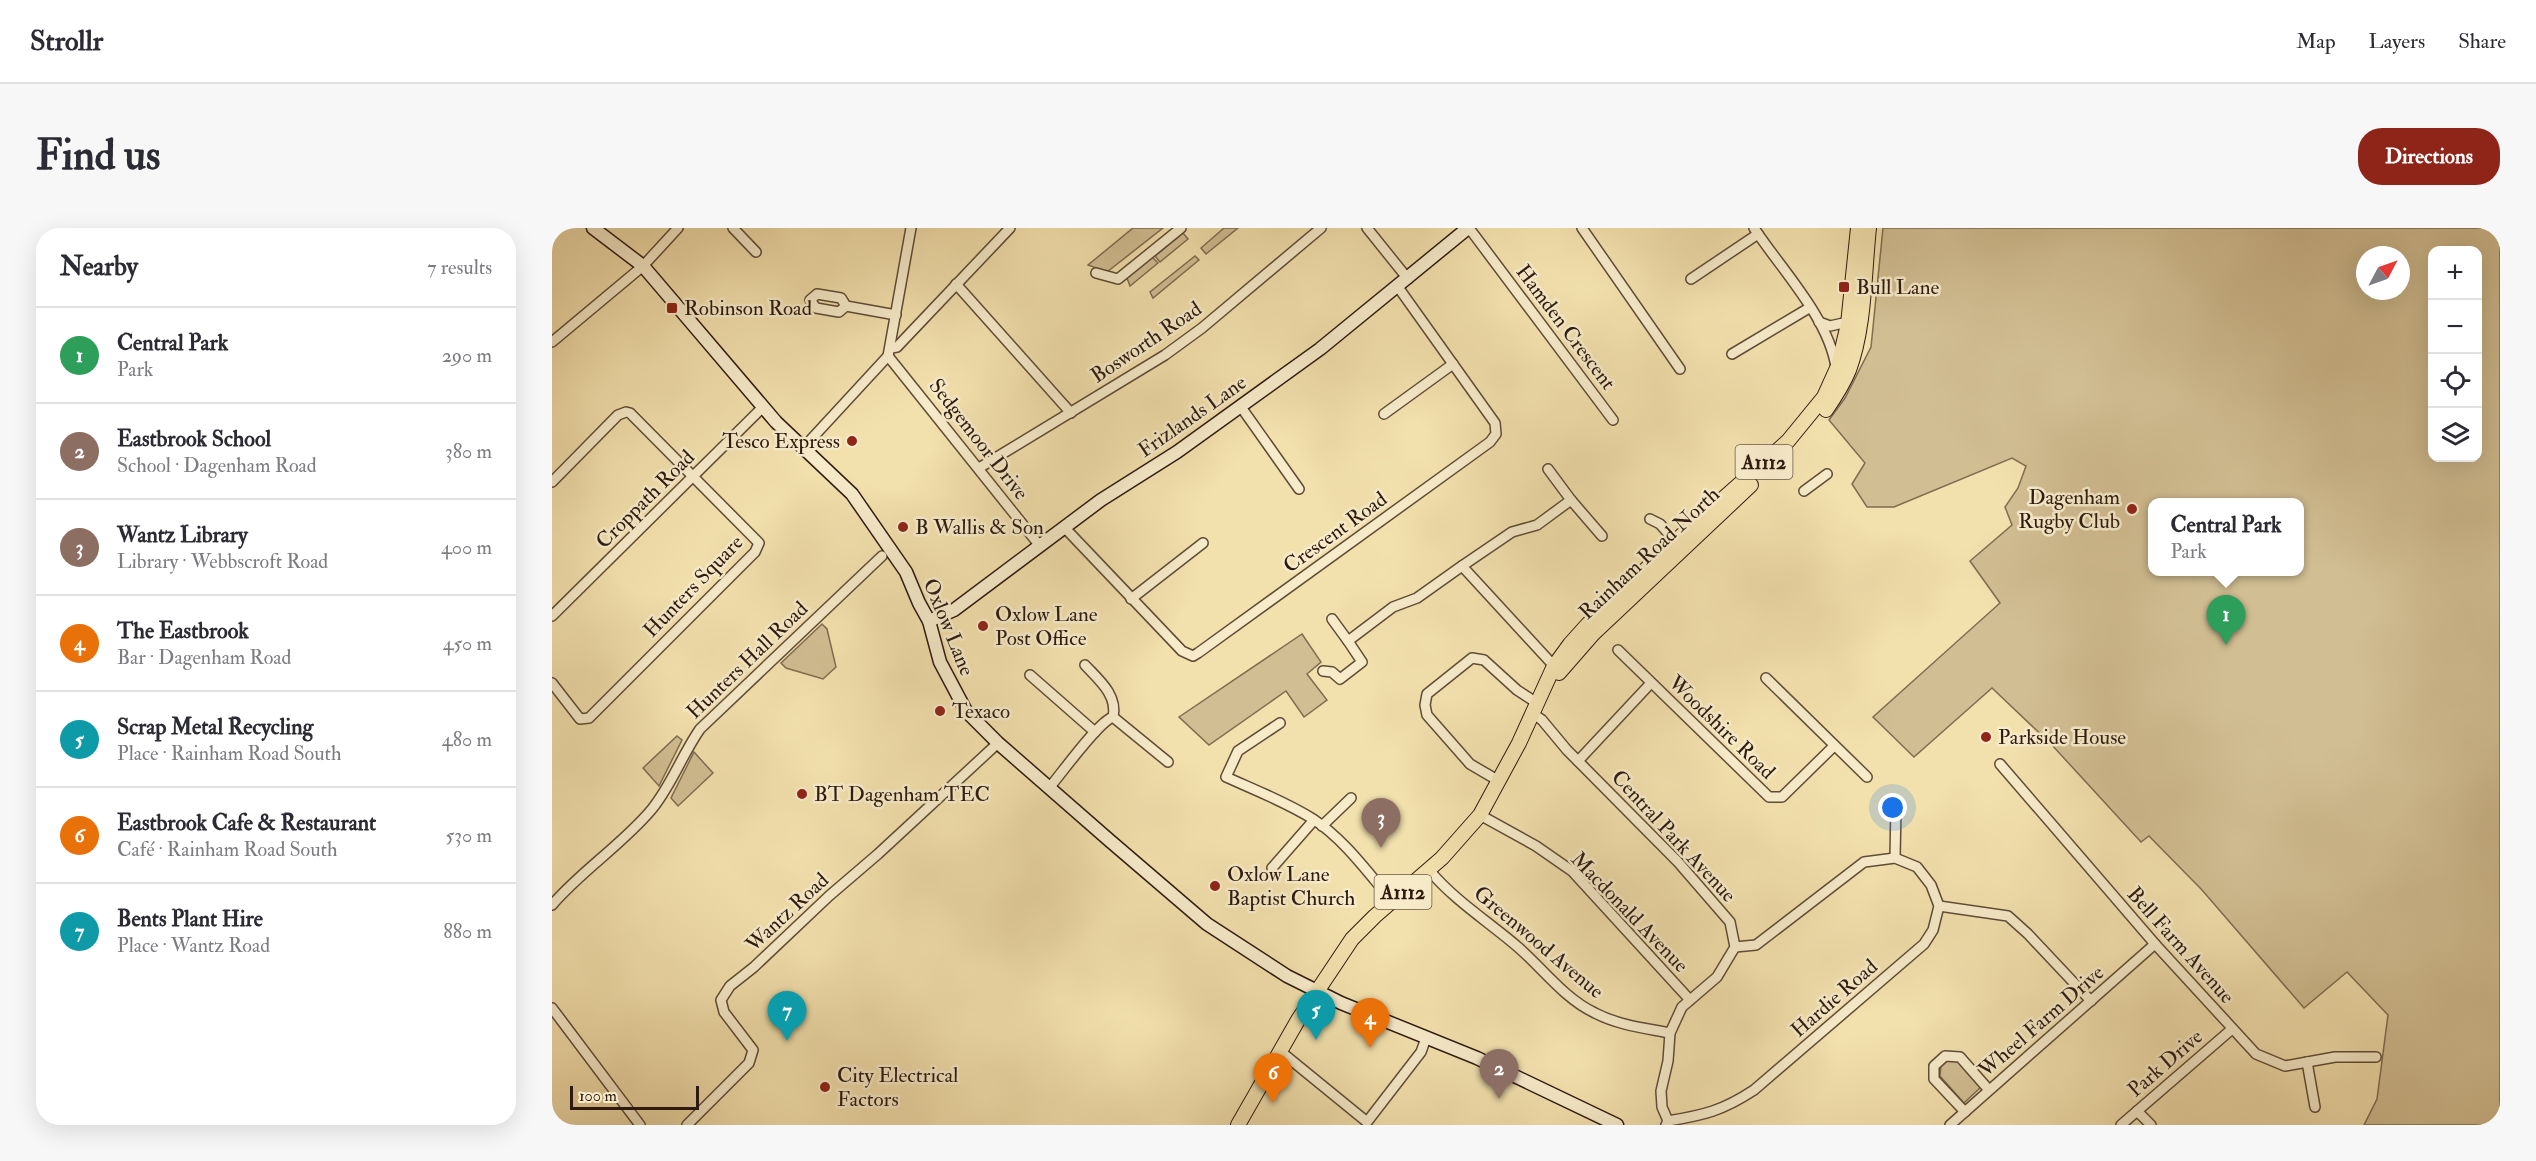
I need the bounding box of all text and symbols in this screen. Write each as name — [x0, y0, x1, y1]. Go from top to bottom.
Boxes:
text: Strollr — [30, 24, 103, 59]
text: Map — [2296, 28, 2336, 55]
text: Layers — [2369, 28, 2425, 55]
text: Share — [2458, 28, 2506, 55]
button: Directions — [2358, 128, 2500, 185]
text: Find us — [36, 130, 160, 182]
north arrow — [2356, 246, 2410, 300]
map controls — [2428, 246, 2482, 462]
button: + — [2428, 246, 2482, 300]
text: Nearby — [60, 251, 138, 283]
text: 7 results — [427, 255, 492, 280]
street label: Hamden Crescent — [1510, 259, 1622, 396]
place label: Bull Lane — [1856, 274, 1939, 301]
marker: Bull Lane — [1837, 280, 1851, 294]
place label: Robinson Road — [684, 295, 813, 322]
street label: Bosworth Road — [1086, 295, 1207, 389]
button: − — [2428, 300, 2482, 354]
marker: Robinson Road — [665, 301, 679, 315]
text: Central Park — [117, 329, 228, 357]
text: 1 — [76, 343, 83, 368]
text: 290 m — [442, 343, 492, 368]
button: locate — [2428, 354, 2482, 408]
text: Park — [117, 357, 153, 382]
street label: Frizlands Lane — [1133, 369, 1252, 464]
street label: Sedgemoor Drive — [923, 373, 1035, 506]
button: layers — [2428, 408, 2482, 462]
text: Eastbrook School — [117, 425, 271, 453]
place label: Tesco Express — [722, 428, 840, 455]
marker: Tesco Express — [845, 434, 859, 448]
text: 2 — [74, 439, 85, 464]
text: 380 m — [445, 439, 492, 464]
street label: Croppath Road — [590, 444, 701, 555]
road number: A1112 — [1736, 445, 1792, 479]
text: School · Dagenham Road — [117, 453, 317, 478]
street label: Rainham Road North — [1573, 481, 1725, 626]
place label: Dagenham Rugby Club — [2018, 484, 2120, 535]
street label: Crescent Road — [1278, 485, 1393, 579]
popup — [2148, 498, 2304, 576]
marker: Dagenham Rugby Club — [2125, 502, 2139, 516]
text: Central Park — [2170, 511, 2282, 539]
place label: B Wallis & Son — [915, 514, 1044, 541]
marker: B Wallis & Son — [896, 520, 910, 534]
text: Wantz Library — [117, 521, 248, 549]
street label: Hunters Square — [638, 529, 749, 643]
text: 3 — [76, 535, 83, 560]
text: 400 m — [441, 535, 492, 560]
text: Park — [2170, 539, 2207, 564]
text: Library · Webbscroft Road — [117, 549, 328, 574]
street label: Oxlow Lane — [917, 575, 980, 680]
street label: Hunters Hall Road — [681, 595, 814, 725]
pin: 1 — [2206, 596, 2246, 645]
place label: Oxlow Lane Post Office — [995, 601, 1098, 652]
text: The Eastbrook — [117, 617, 249, 645]
marker: Oxlow Lane Post Office — [976, 619, 990, 633]
text: 4 — [74, 631, 85, 656]
text: 450 m — [443, 631, 492, 656]
text: Bar · Dagenham Road — [117, 645, 291, 670]
street label: Woodshire Road — [1662, 669, 1781, 786]
place label: Texaco — [952, 698, 1010, 725]
marker: Texaco — [933, 704, 947, 718]
text: Scrap Metal Recycling — [117, 713, 313, 741]
place label: Parkside House — [1998, 724, 2126, 751]
text: 5 — [75, 727, 84, 752]
text: 480 m — [442, 727, 492, 752]
marker: Parkside House — [1979, 730, 1993, 744]
text: Place · Rainham Road South — [117, 741, 341, 766]
street label: Central Park Avenue — [1605, 764, 1742, 908]
place label: BT Dagenham TEC — [814, 781, 990, 808]
marker: BT Dagenham TEC — [795, 787, 809, 801]
your location — [1878, 793, 1907, 822]
pin: 3 — [1362, 798, 1400, 848]
text: Eastbrook Cafe & Restaurant — [117, 809, 376, 837]
text: 6 — [74, 823, 85, 848]
text: 530 m — [446, 823, 492, 848]
text: Café · Rainham Road South — [117, 837, 338, 862]
street label: Macdonald Avenue — [1565, 846, 1694, 979]
place label: Oxlow Lane Baptist Church — [1227, 861, 1355, 912]
street label: Wantz Road — [739, 867, 835, 958]
road number: A1112 — [1374, 875, 1432, 909]
marker: Oxlow Lane Baptist Church — [1208, 879, 1222, 893]
street label: Greenwood Avenue — [1468, 880, 1610, 1005]
street label: Bell Farm Avenue — [2121, 881, 2240, 1010]
text: Bents Plant Hire — [117, 905, 263, 933]
text: 7 — [75, 919, 84, 944]
text: 880 m — [443, 919, 492, 944]
text: Place · Wantz Road — [117, 933, 270, 958]
street label: Hardie Road — [1785, 953, 1884, 1043]
street label: Wheel Farm Drive — [1972, 959, 2110, 1084]
pin: 5 — [1296, 990, 1335, 1040]
pin: 7 — [768, 992, 806, 1041]
pin: 4 — [1350, 998, 1390, 1048]
street label: Park Drive — [2122, 1023, 2209, 1103]
pin: 2 — [1480, 1050, 1518, 1099]
pin: 6 — [1254, 1054, 1292, 1103]
place label: City Electrical Factors — [837, 1062, 959, 1113]
marker: City Electrical Factors — [818, 1080, 832, 1094]
scale bar — [570, 1083, 699, 1110]
text: 100 m — [579, 1086, 617, 1106]

